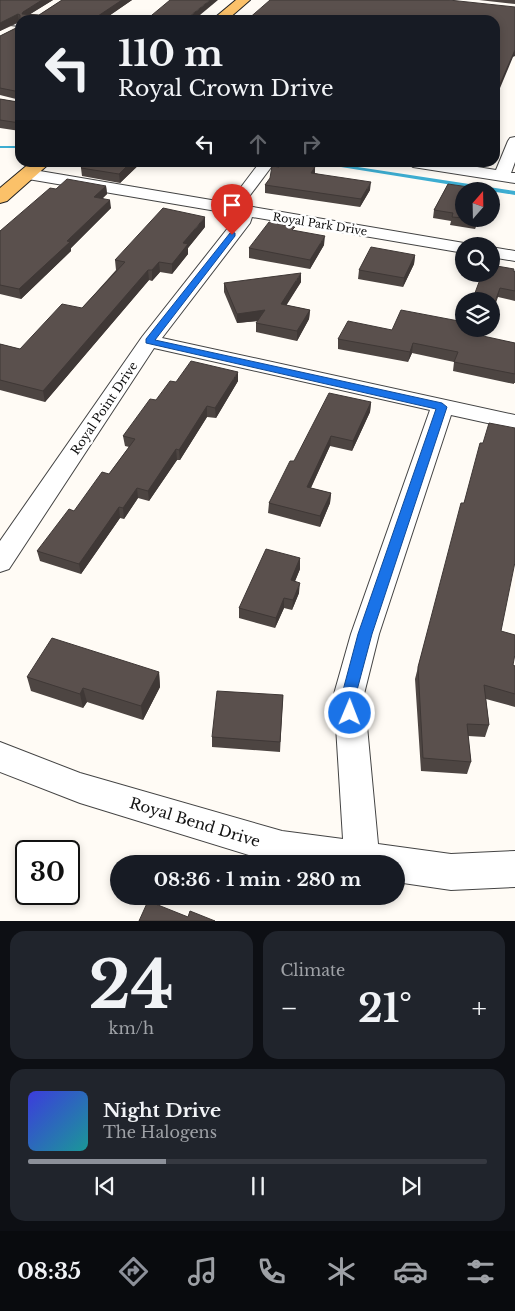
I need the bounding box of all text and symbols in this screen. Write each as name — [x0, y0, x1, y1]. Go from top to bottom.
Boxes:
text: 110 m — [118, 32, 223, 75]
icon: left — [35, 35, 100, 100]
text: Royal Crown Drive — [118, 75, 334, 102]
icon: left — [191, 130, 219, 158]
icon: ahead — [244, 130, 272, 158]
icon: right — [297, 130, 325, 158]
north arrow — [455, 182, 500, 228]
map controls — [455, 182, 500, 337]
pin — [211, 184, 253, 235]
icon: arrive — [218, 191, 246, 219]
street label: Royal Park Drive — [272, 210, 368, 238]
button: search — [455, 237, 500, 282]
button: layers — [455, 292, 500, 337]
street label: Royal Point Drive — [67, 359, 141, 457]
position arrow — [323, 686, 375, 738]
street label: Royal Bend Drive — [127, 793, 263, 851]
speed limit sign: 30 — [15, 840, 80, 905]
text: 08:36 · 1 min · 280 m — [154, 868, 361, 891]
text: 24 — [89, 945, 174, 1026]
text: Climate — [281, 960, 345, 980]
text: 21° — [358, 985, 412, 1032]
text: − — [281, 991, 298, 1026]
text: + — [472, 991, 487, 1026]
text: km/h — [109, 1018, 154, 1038]
text: Night Drive — [103, 1099, 221, 1122]
text: The Halogens — [103, 1122, 217, 1142]
icon: previous — [91, 1172, 119, 1200]
icon: pause — [244, 1172, 272, 1200]
icon: next — [397, 1172, 425, 1200]
icon: directions — [116, 1254, 151, 1289]
icon: music — [185, 1254, 220, 1289]
icon: phone — [254, 1254, 289, 1289]
icon: climate — [324, 1254, 359, 1289]
icon: car — [393, 1254, 428, 1289]
icon: filters — [463, 1254, 498, 1289]
text: 08:35 — [17, 1258, 81, 1285]

